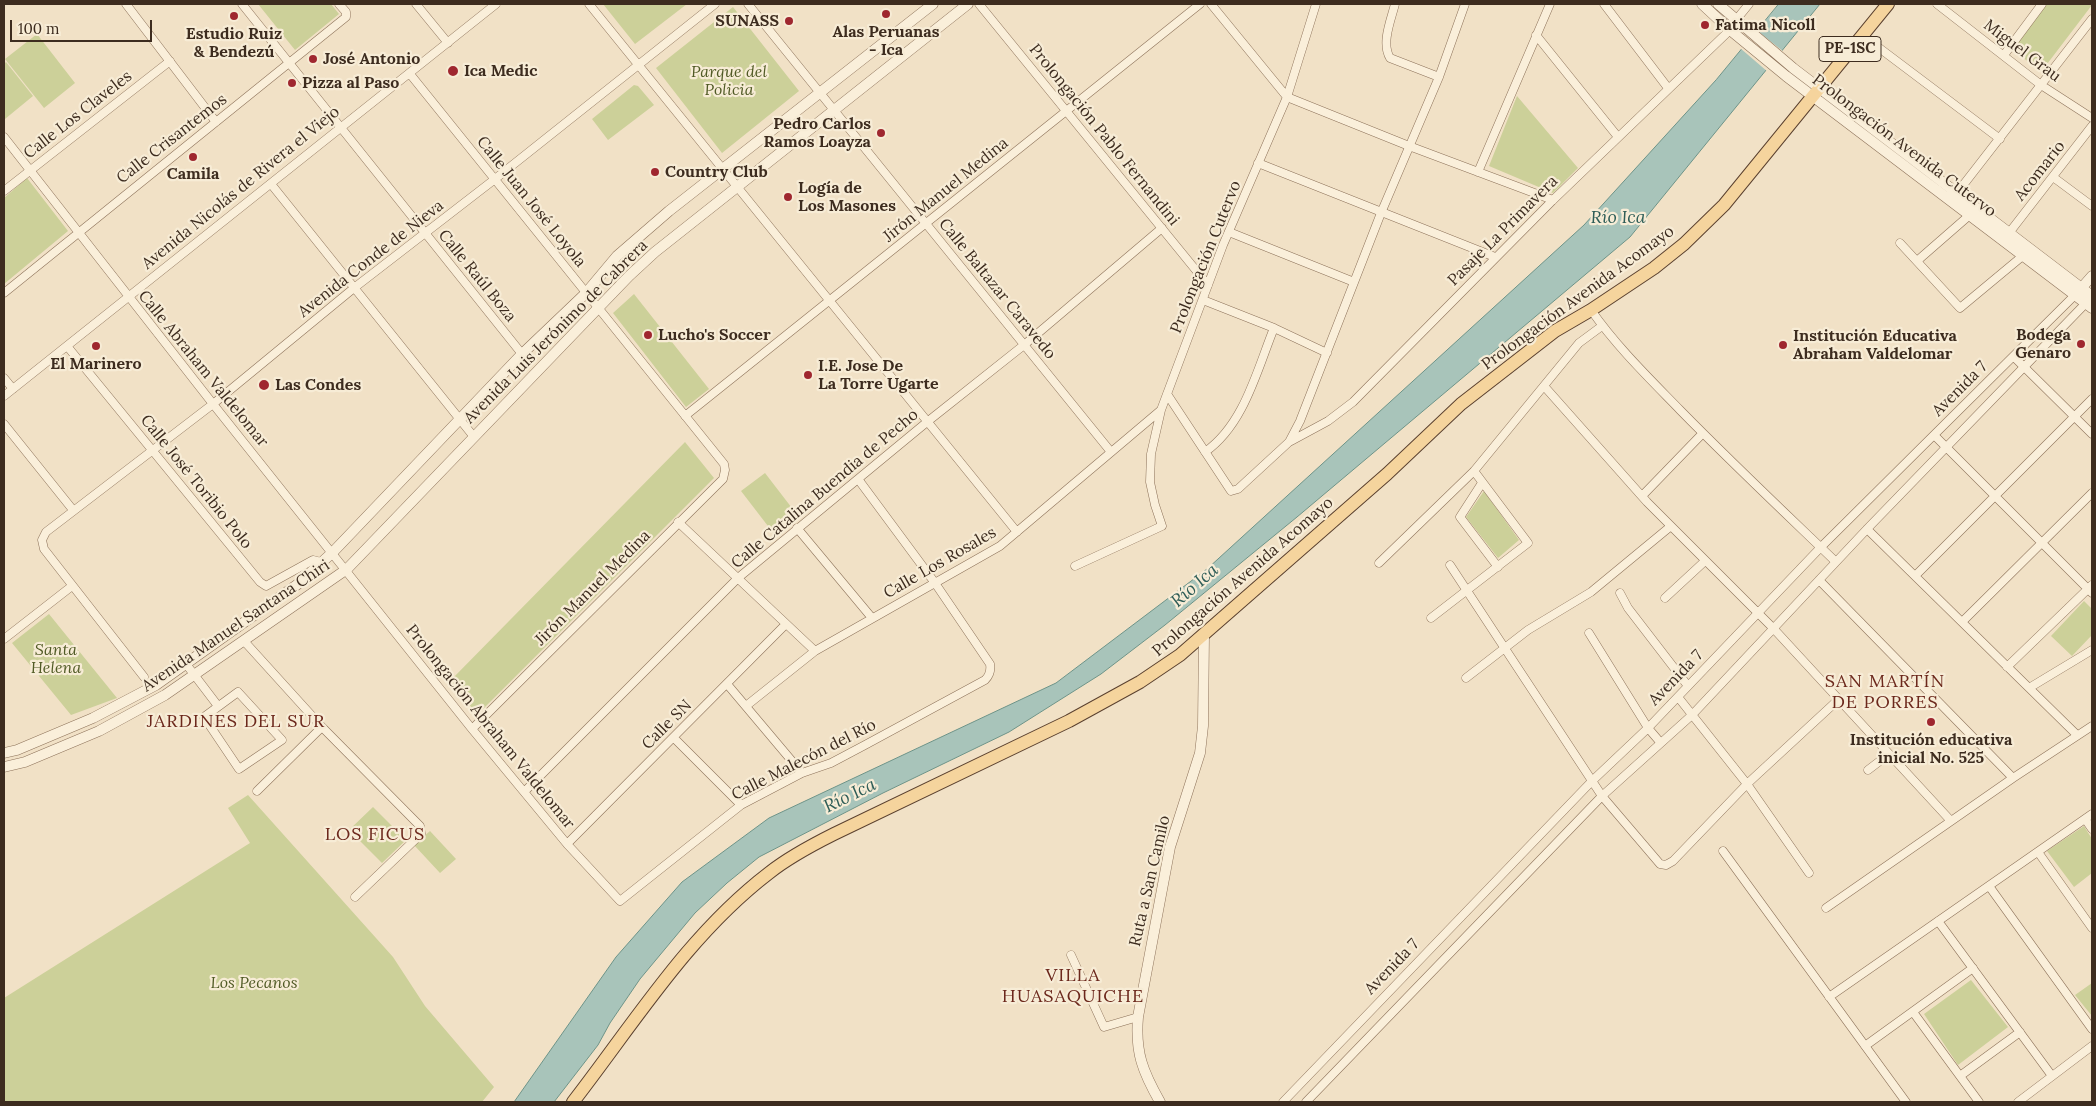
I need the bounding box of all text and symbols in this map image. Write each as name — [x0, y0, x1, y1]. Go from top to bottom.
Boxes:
marker: Alas Peruanas - Ica — [880, 8, 892, 20]
scale bar — [12, 10, 155, 42]
marker: Estudio Ruiz & Bendezú — [228, 10, 240, 22]
place label: SUNASS — [715, 11, 779, 31]
marker: SUNASS — [783, 15, 795, 27]
place label: Fatima Nicoll — [1715, 15, 1815, 35]
street label: Miguel Grau — [1980, 16, 2064, 86]
text: 100 m — [18, 19, 59, 38]
marker: Fatima Nicoll — [1699, 19, 1711, 31]
place label: Alas Peruanas - Ica — [833, 22, 939, 60]
place label: Estudio Ruiz & Bendezú — [186, 24, 282, 62]
road number: PE-1SC — [1819, 36, 1881, 62]
street label: Prolongación Pablo Fernandini — [1025, 40, 1183, 230]
place label: José Antonio — [323, 49, 420, 69]
marker: José Antonio — [307, 53, 319, 65]
place label: Ica Medic — [464, 61, 538, 81]
park label: Parque del Policia — [691, 62, 767, 100]
marker: Ica Medic — [446, 64, 460, 78]
street label: Calle Los Claveles — [20, 67, 136, 163]
street label: Prolongación Avenida Cutervo — [1808, 71, 2000, 221]
place label: Pizza al Paso — [302, 73, 399, 93]
marker: Pizza al Paso — [286, 77, 298, 89]
street label: Calle Crisantemos — [113, 90, 231, 188]
street label: Avenida Nicolás de Rivera el Viejo — [138, 102, 344, 274]
place label: Pedro Carlos Ramos Loayza — [764, 114, 871, 152]
marker: Pedro Carlos Ramos Loayza — [875, 127, 887, 139]
street label: Calle Juan José Loyola — [472, 133, 590, 271]
street label: Jirón Manuel Medina — [880, 134, 1012, 246]
street label: Acomario — [2011, 137, 2069, 205]
marker: Camila — [187, 151, 199, 163]
place label: Country Club — [665, 162, 768, 182]
place label: Camila — [167, 164, 219, 184]
marker: Country Club — [649, 166, 661, 178]
street label: Pasaje La Primavera — [1444, 172, 1562, 290]
place label: Logía de Los Masones — [798, 178, 896, 216]
street label: Prolongación Cutervo — [1167, 178, 1245, 336]
marker: Logía de Los Masones — [782, 191, 794, 203]
street label: Avenida Conde de Nieva — [294, 196, 448, 322]
water label: Río Ica — [1590, 207, 1646, 229]
street label: Calle Baltazar Caravedo — [934, 215, 1060, 363]
street label: Prolongación Avenida Acomayo — [1478, 222, 1678, 374]
street label: Calle Raúl Boza — [434, 226, 520, 326]
street label: Avenida Luis Jerónimo de Cabrera — [460, 236, 652, 428]
street label: Calle Abraham Valdelomar — [134, 287, 272, 451]
place label: Lucho's Soccer — [658, 325, 771, 345]
place label: Bodega Genaro — [2015, 325, 2071, 363]
place label: Institución Educativa Abraham Valdelomar — [1793, 326, 1957, 364]
marker: Lucho's Soccer — [642, 329, 654, 341]
marker: Bodega Genaro — [2075, 338, 2087, 350]
marker: Institución Educativa Abraham Valdelomar — [1777, 339, 1789, 351]
marker: El Marinero — [90, 340, 102, 352]
place label: El Marinero — [50, 354, 142, 374]
place label: I.E. Jose De La Torre Ugarte — [818, 356, 939, 394]
street label: Avenida 7 — [1928, 357, 1992, 421]
marker: I.E. Jose De La Torre Ugarte — [802, 369, 814, 381]
place label: Las Condes — [275, 375, 361, 395]
marker: Las Condes — [257, 378, 271, 392]
street label: Calle Catalina Buendia de Pecho — [728, 405, 922, 573]
street label: Calle José Toribio Polo — [136, 411, 256, 553]
street label: Prolongación Avenida Acomayo — [1149, 493, 1337, 661]
street label: Calle Los Rosales — [880, 523, 1000, 603]
street label: Jirón Manuel Medina — [531, 526, 655, 650]
street label: Avenida Manuel Santana Chiri — [139, 556, 333, 696]
water label: Río Ica — [1167, 560, 1223, 612]
street label: Prolongación Abraham Valdelomar — [401, 621, 579, 833]
park label: Santa Helena — [31, 640, 81, 678]
street label: Avenida 7 — [1645, 646, 1707, 710]
district label: SAN MARTÍN DE PORRES — [1824, 671, 1946, 714]
street label: Calle SN — [638, 696, 696, 754]
district label: JARDINES DEL SUR — [145, 711, 327, 733]
street label: Calle Malecón del Río — [729, 715, 879, 805]
marker: Institución educativa inicial No. 525 — [1925, 716, 1937, 728]
place label: Institución educativa inicial No. 525 — [1850, 730, 2012, 768]
water label: Río Ica — [820, 774, 880, 818]
street label: Ruta a San Camilo — [1126, 814, 1174, 948]
district label: LOS FICUS — [324, 824, 426, 846]
street label: Avenida 7 — [1361, 935, 1423, 999]
district label: VILLA HUASAQUICHE — [1000, 965, 1146, 1008]
park label: Los Pecanos — [211, 973, 297, 993]

